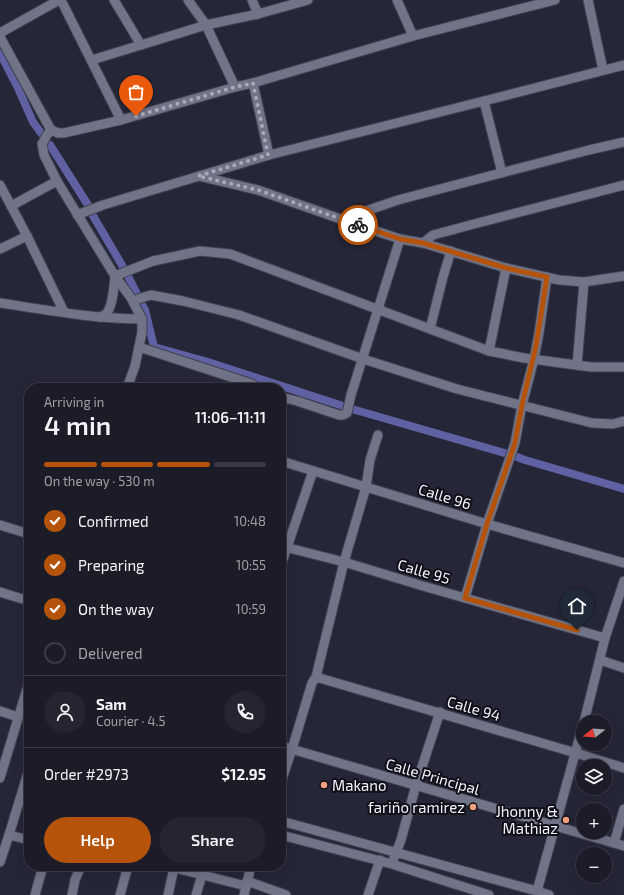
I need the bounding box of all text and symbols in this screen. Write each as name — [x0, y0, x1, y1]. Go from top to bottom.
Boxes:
pin — [119, 75, 153, 116]
icon: bag — [125, 81, 147, 103]
courier — [338, 205, 378, 245]
icon: bike — [347, 214, 369, 236]
text: Arriving in — [44, 394, 104, 410]
text: 11:06–11:11 — [195, 408, 266, 426]
text: 4 min — [44, 409, 111, 440]
text: On the way · 530 m — [44, 473, 155, 489]
street label: Calle 96 — [416, 479, 474, 513]
icon: check — [44, 510, 66, 532]
text: Confirmed — [78, 512, 149, 530]
text: 10:48 — [234, 513, 266, 529]
icon: check — [44, 554, 66, 576]
street label: Calle 95 — [396, 555, 452, 587]
text: Preparing — [78, 556, 144, 574]
text: 10:55 — [236, 557, 266, 573]
pin — [560, 589, 594, 630]
icon: home — [566, 595, 588, 617]
icon: check — [44, 598, 66, 620]
text: On the way — [78, 600, 154, 618]
text: 10:59 — [236, 601, 266, 617]
text: Delivered — [78, 644, 143, 662]
button: person — [44, 691, 86, 733]
button: phone — [224, 691, 266, 733]
street label: Calle 94 — [445, 692, 503, 724]
text: Sam — [96, 695, 127, 713]
text: Courier · 4.5 — [96, 713, 165, 729]
north arrow — [576, 715, 612, 751]
map controls — [576, 715, 612, 883]
street label: Calle Principal — [384, 754, 483, 798]
button: layers — [576, 759, 612, 795]
text: Order #2973 — [44, 765, 129, 783]
text: $12.95 — [221, 765, 266, 783]
place label: Makano — [332, 776, 387, 794]
marker: Makano — [319, 780, 329, 790]
place label: fariño ramirez — [368, 798, 465, 816]
marker: fariño ramirez — [468, 802, 478, 812]
place label: Jhonny & Mathiaz — [496, 802, 558, 837]
button: + — [576, 803, 612, 839]
marker: Jhonny & Mathiaz — [561, 815, 571, 825]
button: Help — [44, 817, 151, 863]
button: Share — [159, 817, 266, 863]
button: − — [576, 847, 612, 883]

